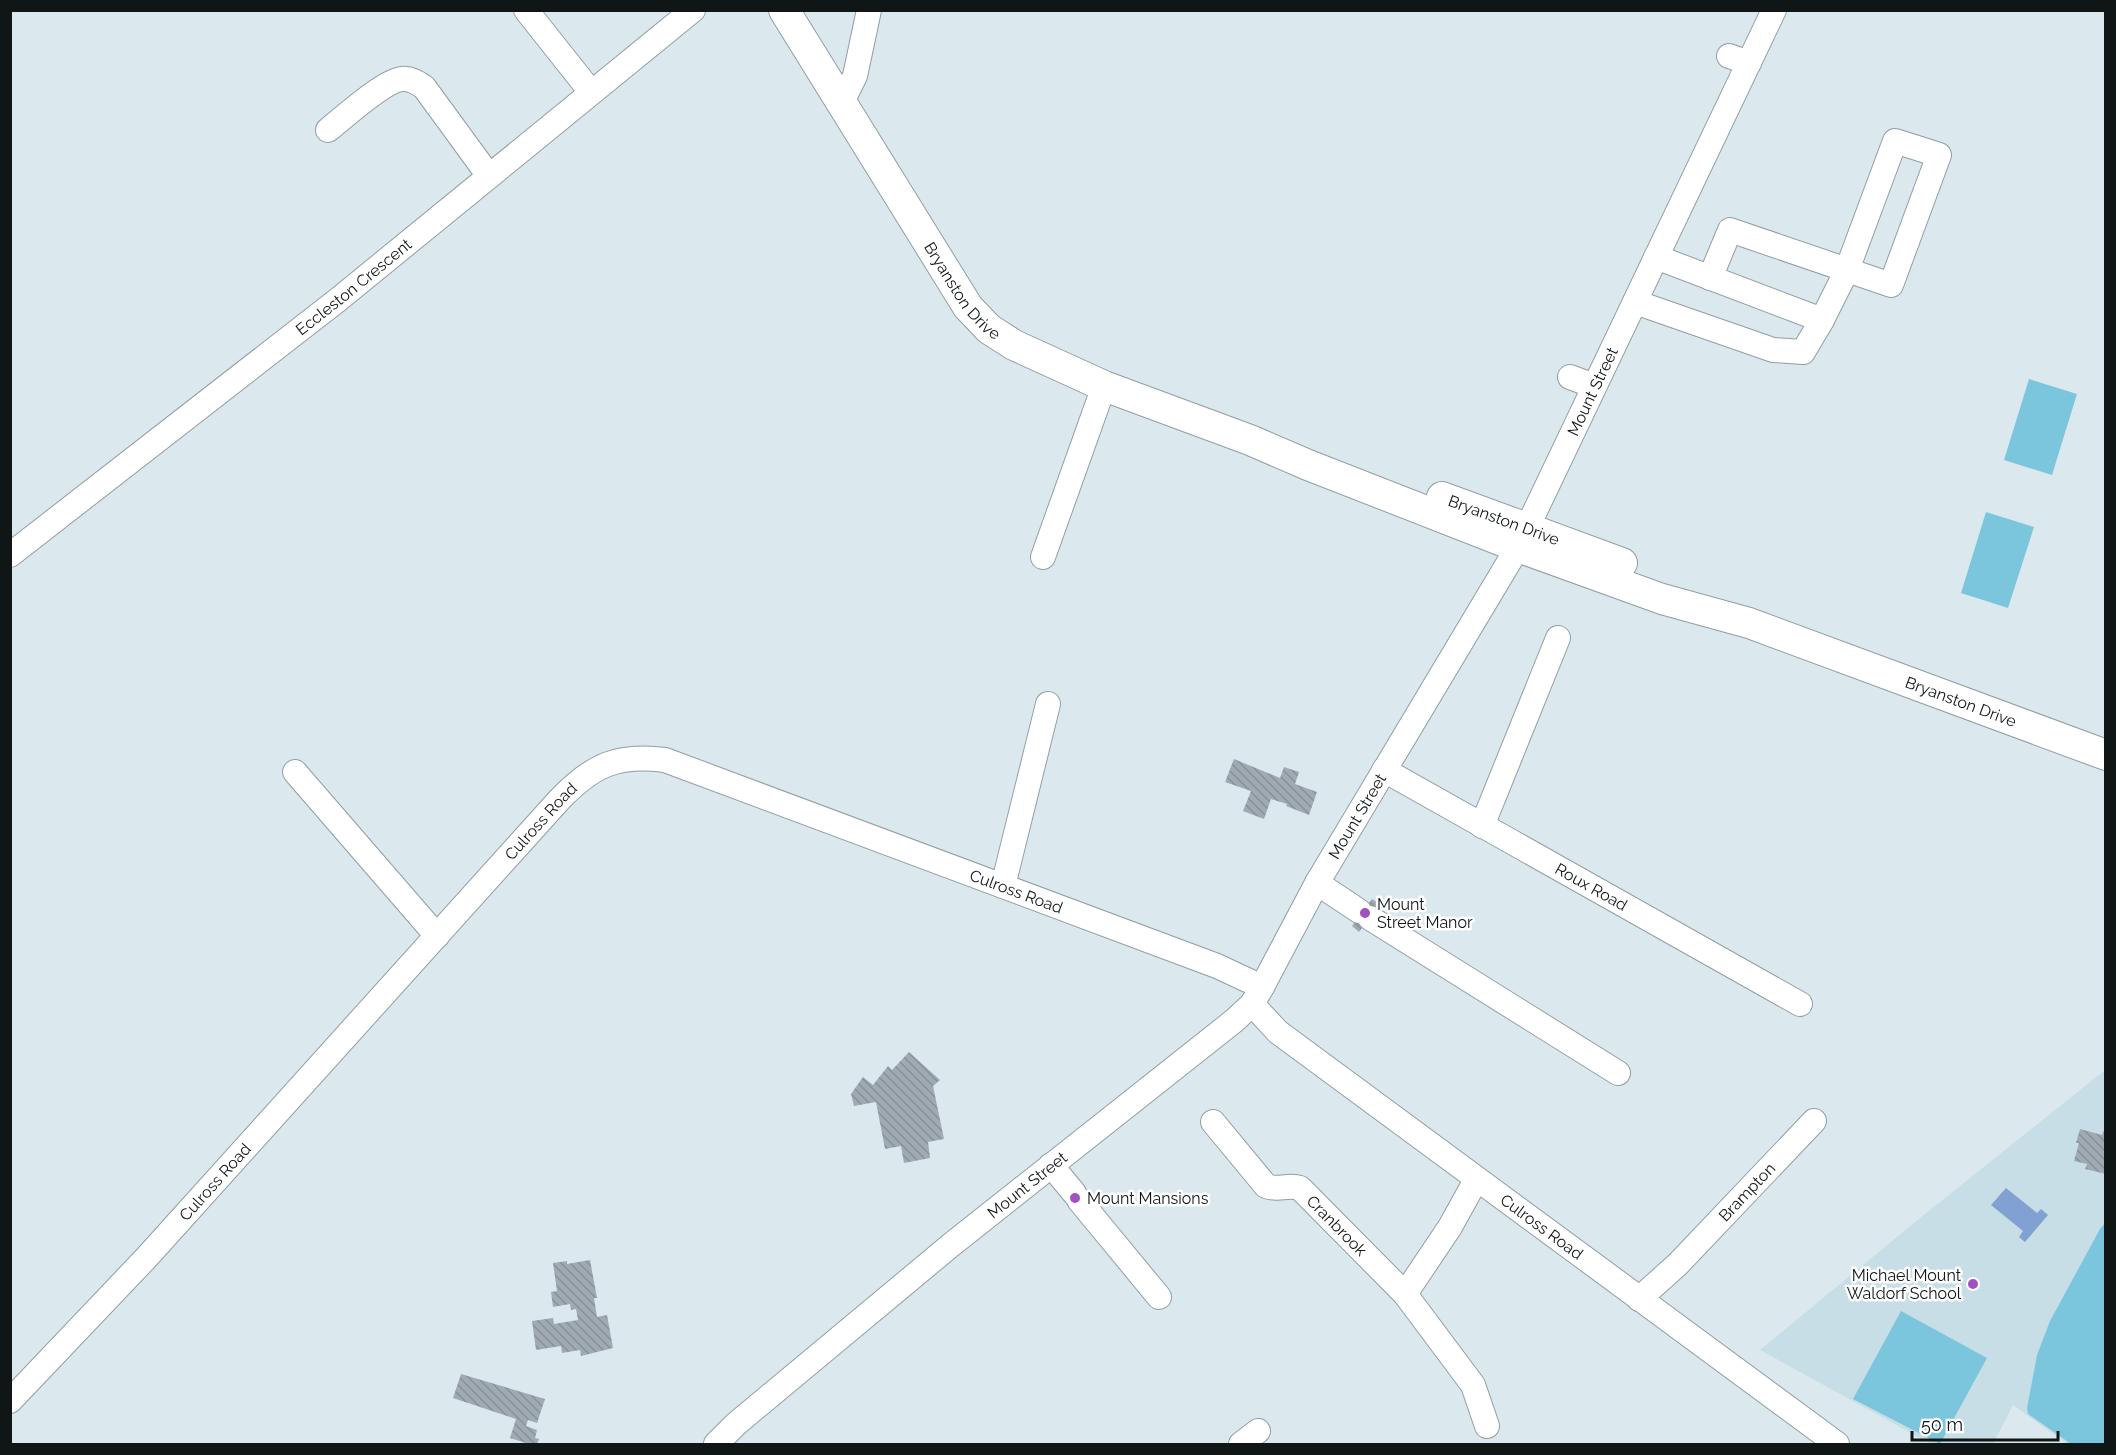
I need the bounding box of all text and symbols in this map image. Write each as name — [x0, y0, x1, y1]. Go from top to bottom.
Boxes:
street label: Eccleston Crescent — [292, 234, 416, 339]
street label: Bryanston Drive — [921, 238, 1004, 343]
street label: Mount Street — [1563, 343, 1622, 439]
street label: Bryanston Drive — [1446, 491, 1562, 549]
street label: Bryanston Drive — [1903, 672, 2019, 731]
street label: Mount Street — [1324, 769, 1390, 862]
street label: Culross Road — [500, 778, 581, 864]
street label: Roux Road — [1552, 859, 1631, 915]
street label: Culross Road — [967, 865, 1065, 917]
place label: Mount Street Manor — [1377, 895, 1473, 932]
marker: Mount Street Manor — [1358, 906, 1372, 920]
street label: Culross Road — [175, 1139, 255, 1224]
street label: Mount Street — [983, 1147, 1071, 1222]
street label: Brampton — [1714, 1159, 1779, 1225]
place label: Mount Mansions — [1087, 1189, 1209, 1208]
street label: Culross Road — [1497, 1190, 1587, 1263]
marker: Mount Mansions — [1068, 1191, 1082, 1205]
street label: Cranbrook — [1303, 1191, 1371, 1260]
place label: Michael Mount Waldorf School — [1847, 1266, 1962, 1303]
marker: Michael Mount Waldorf School — [1966, 1277, 1980, 1291]
scale bar — [1912, 1404, 2058, 1442]
text: 50 m — [1921, 1414, 1963, 1435]

